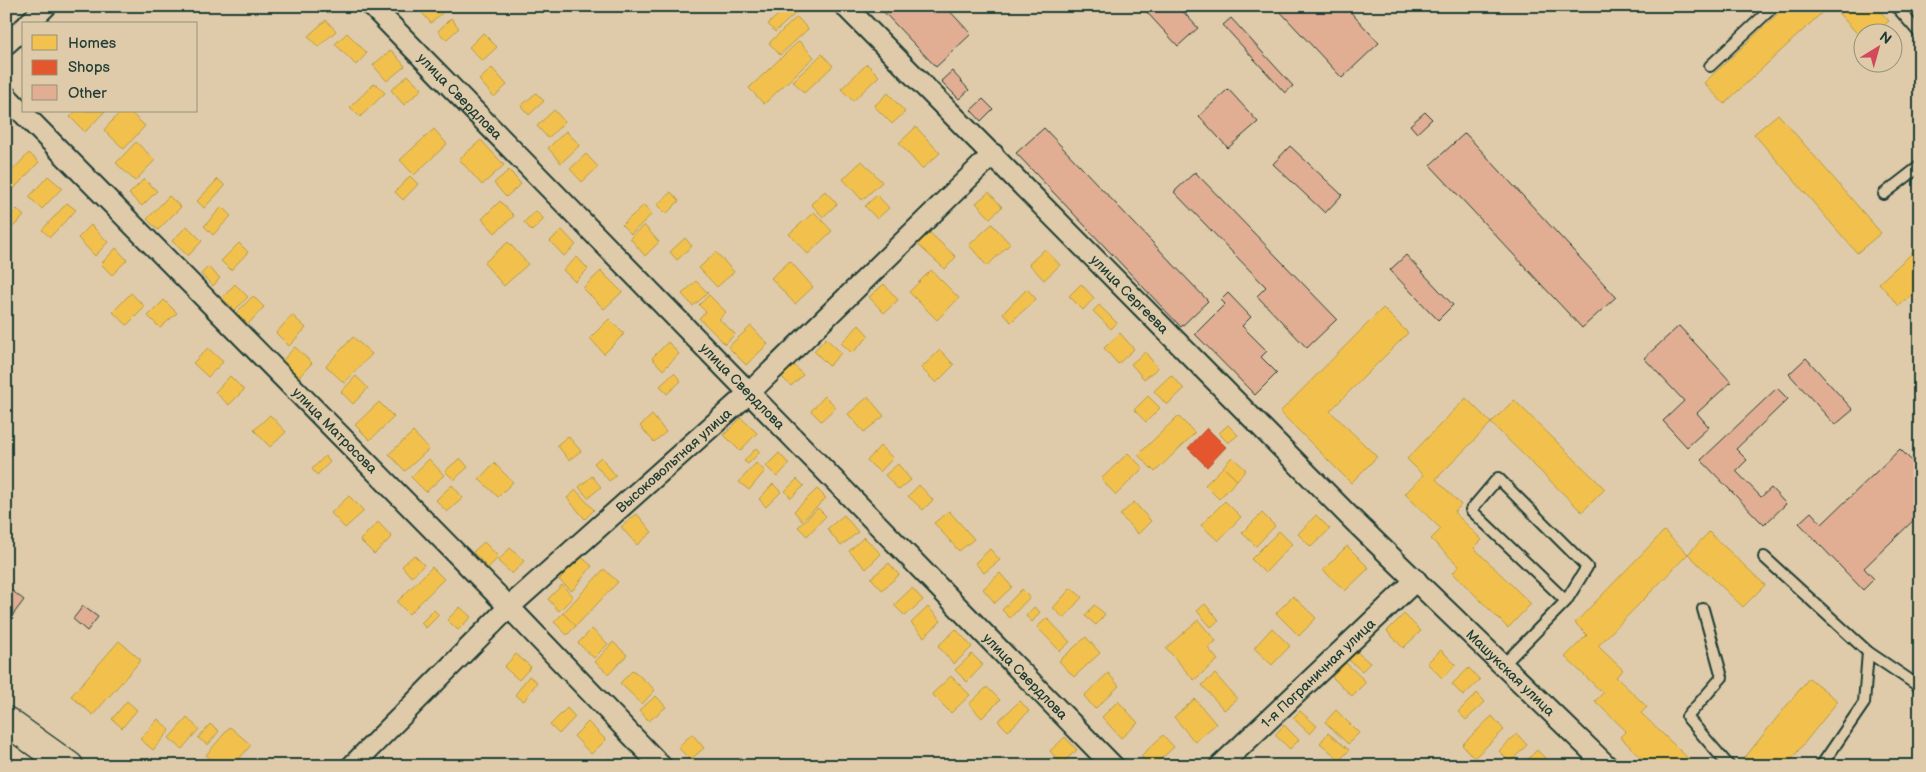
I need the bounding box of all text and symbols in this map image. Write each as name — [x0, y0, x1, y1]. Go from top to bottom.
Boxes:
legend — [22, 22, 198, 112]
north arrow — [1854, 22, 1904, 72]
text: N — [1876, 28, 1895, 48]
text: Homes — [68, 34, 117, 53]
street label: улица Свердлова — [414, 50, 506, 144]
text: Shops — [68, 58, 111, 77]
text: Other — [68, 84, 107, 103]
street label: улица Сергеева — [1087, 251, 1173, 338]
street label: улица Свердлова — [696, 340, 789, 434]
street label: улица Матросова — [289, 384, 381, 478]
street label: Высоковольтная улица — [613, 404, 736, 516]
street label: 1-я Пограничная улица — [1258, 615, 1379, 732]
street label: Машукская улица — [1462, 626, 1559, 720]
street label: улица Свердлова — [979, 630, 1071, 724]

